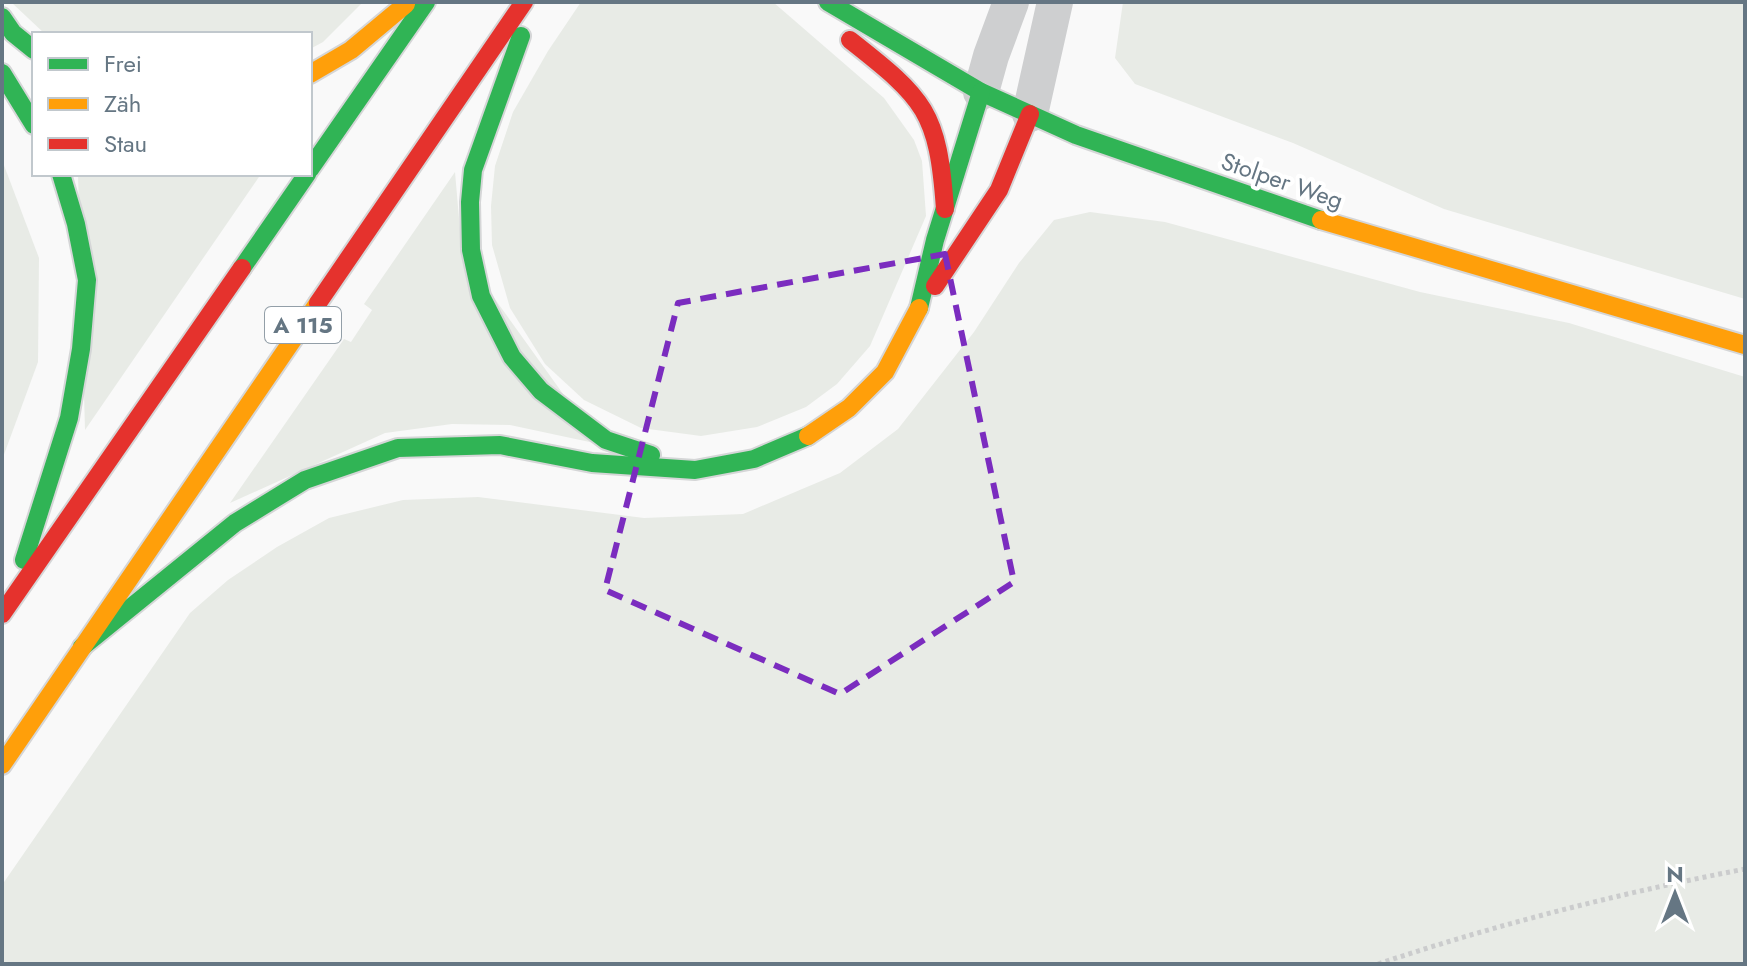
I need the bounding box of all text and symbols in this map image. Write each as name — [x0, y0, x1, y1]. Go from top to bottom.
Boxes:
legend — [32, 32, 312, 176]
text: Frei — [104, 46, 142, 81]
text: Zäh — [104, 86, 141, 121]
text: Stau — [104, 126, 147, 161]
street label: Stolper Weg — [1216, 143, 1348, 218]
road number: A 115 — [265, 307, 341, 343]
north arrow — [1635, 854, 1715, 934]
text: N — [1666, 858, 1684, 890]

